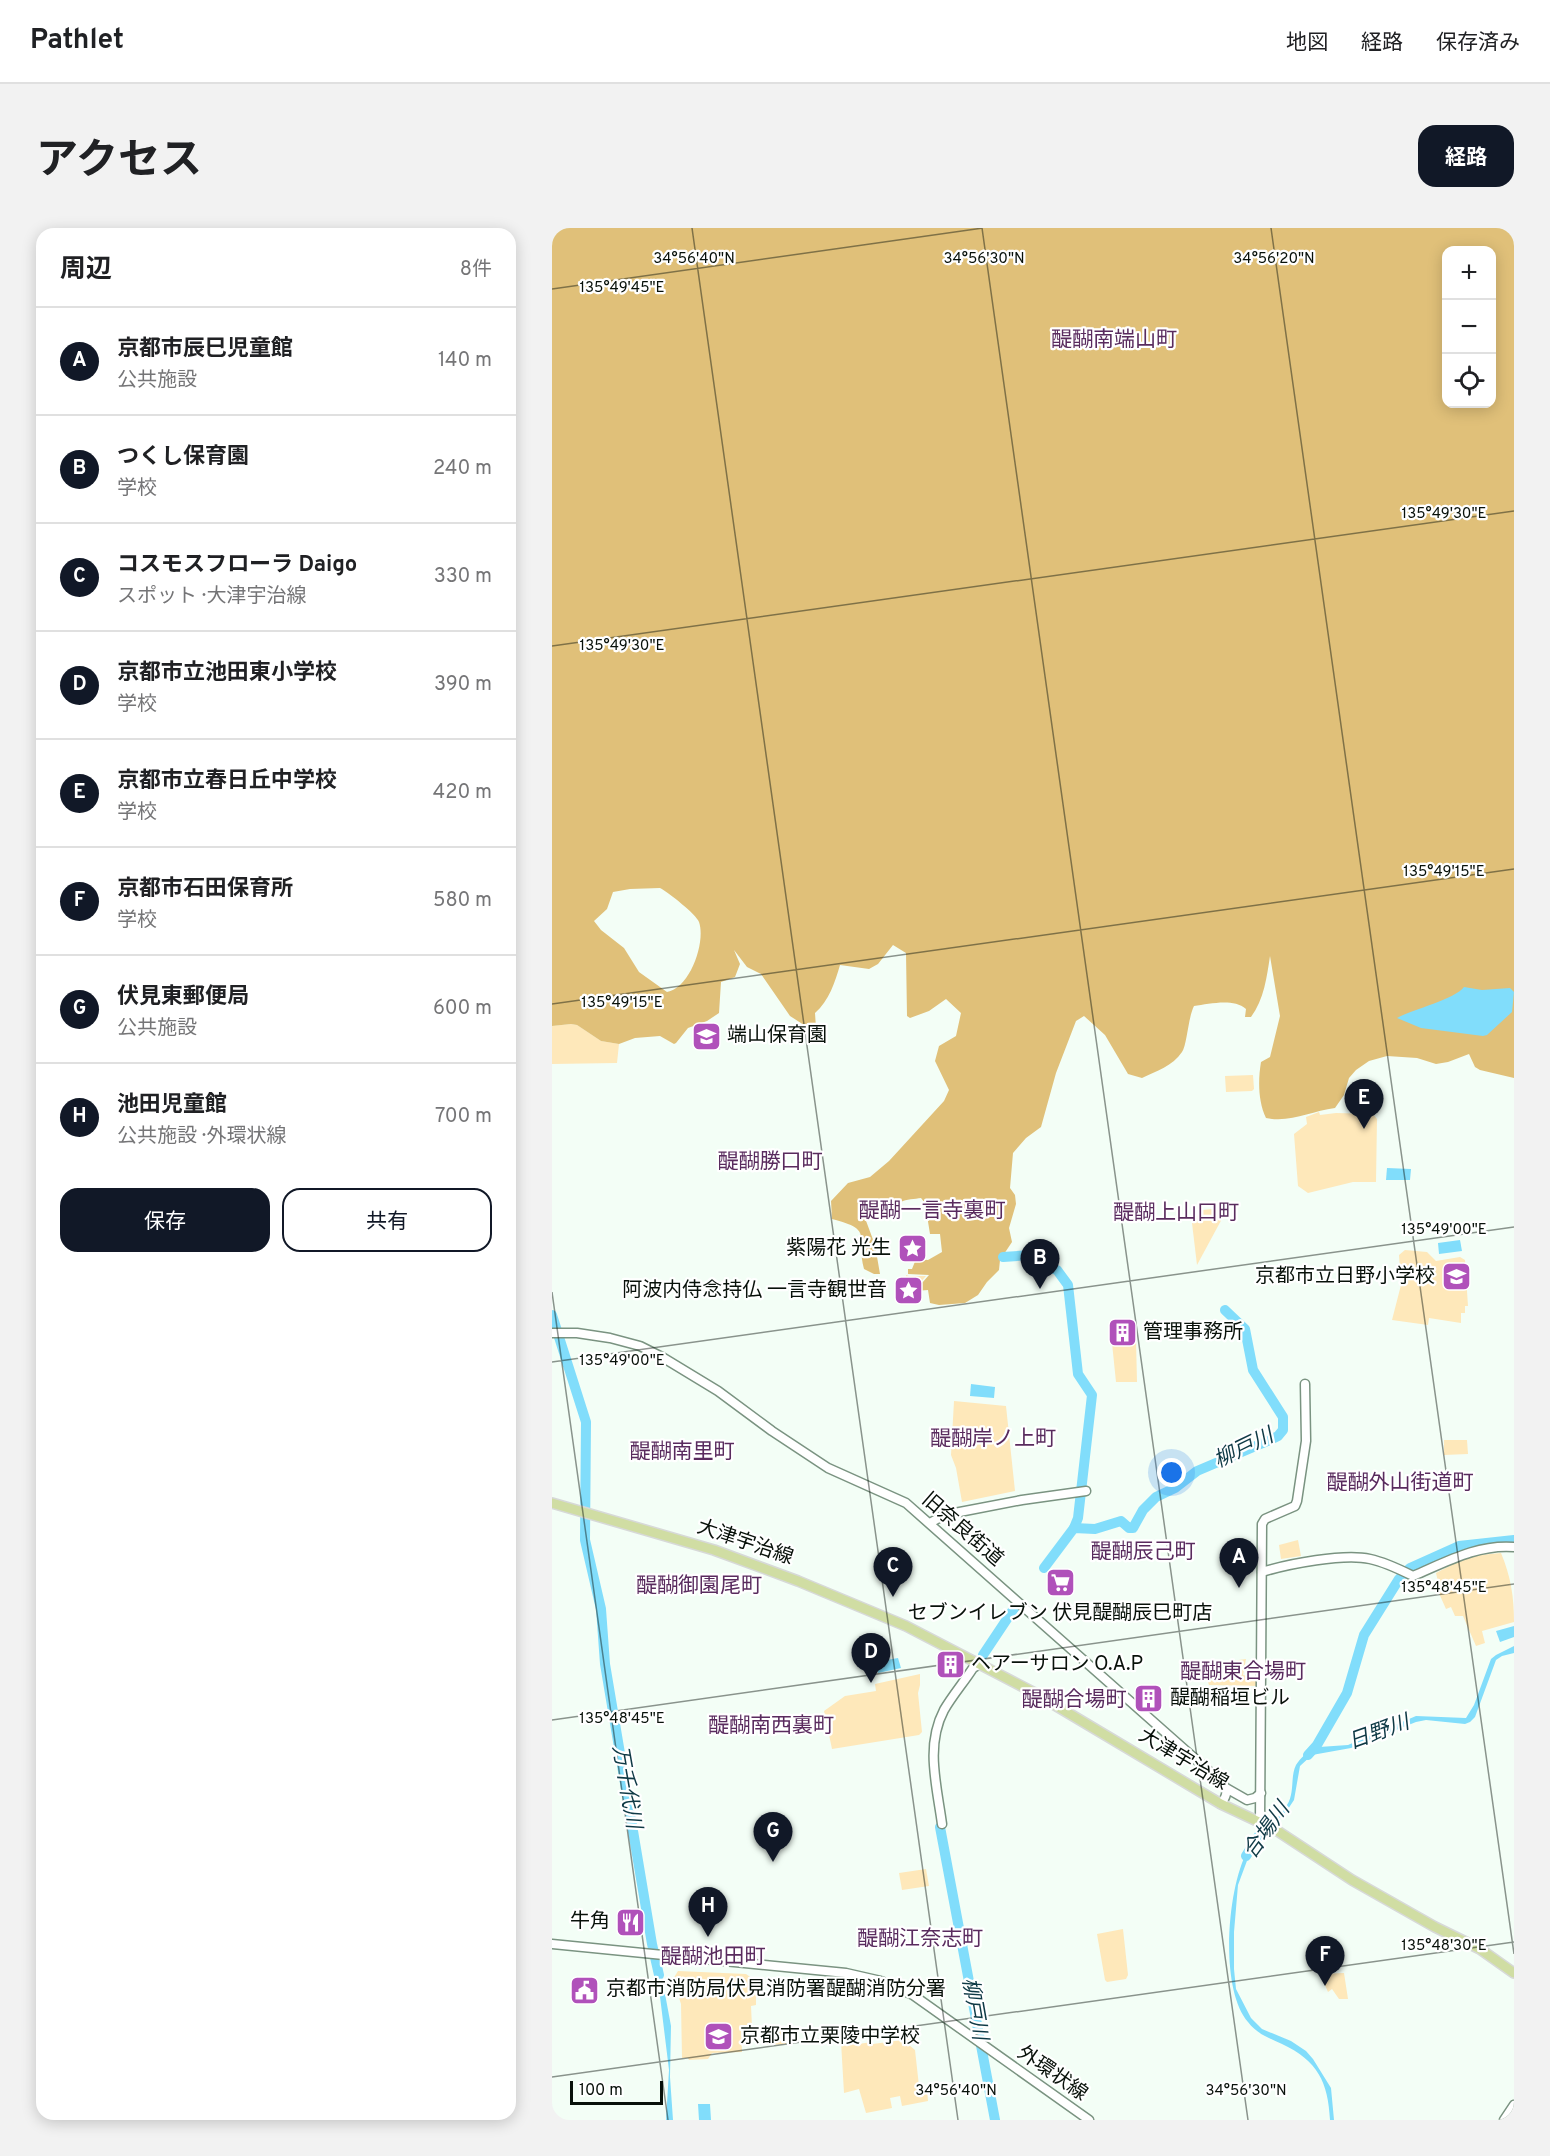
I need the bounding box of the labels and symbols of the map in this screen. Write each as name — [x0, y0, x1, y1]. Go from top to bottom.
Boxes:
text: 34°56'40"N — [653, 250, 735, 269]
text: 34°56'30"N — [943, 250, 1025, 269]
text: 34°56'20"N — [1233, 250, 1315, 269]
text: 135°49'45"E — [580, 279, 665, 298]
district label: 醍醐南端山町 — [1051, 327, 1177, 354]
text: 135°49'30"E — [1402, 505, 1486, 524]
text: 135°49'30"E — [580, 637, 664, 656]
text: 135°49'15"E — [1403, 863, 1485, 882]
text: 135°49'15"E — [581, 994, 663, 1013]
school or university icon: 端山保育園 — [690, 1020, 722, 1052]
place label: 端山保育園 — [727, 1023, 827, 1049]
pin: E — [1344, 1080, 1384, 1129]
district label: 醍醐勝口町 — [718, 1149, 823, 1176]
district label: 醍醐一言寺裏町 — [859, 1198, 1006, 1225]
district label: 醍醐上山口町 — [1113, 1200, 1239, 1227]
text: 135°49'00"E — [1401, 1221, 1487, 1240]
place icon: 紫陽花 光生 — [896, 1233, 928, 1265]
place label: 紫陽花 光生 — [786, 1236, 891, 1262]
pin: B — [1020, 1240, 1060, 1289]
school or university icon: 京都市立日野小学校 — [1440, 1261, 1472, 1293]
place label: 京都市立日野小学校 — [1255, 1264, 1435, 1290]
place icon: 阿波内侍念持仏 一言寺観世音 — [892, 1275, 924, 1307]
place label: 阿波内侍念持仏 一言寺観世音 — [622, 1278, 887, 1304]
building icon: 管理事務所 — [1106, 1317, 1138, 1349]
place label: 管理事務所 — [1143, 1320, 1243, 1346]
text: 135°49'00"E — [579, 1352, 665, 1371]
water label: 柳戸川 — [1210, 1422, 1280, 1475]
district label: 醍醐岸ノ上町 — [930, 1426, 1056, 1453]
district label: 醍醐南里町 — [630, 1439, 735, 1466]
your location — [1157, 1458, 1186, 1487]
district label: 醍醐外山街道町 — [1327, 1470, 1474, 1497]
street label: 旧奈良街道 — [916, 1487, 1008, 1573]
street label: 大津宇治線 — [693, 1514, 797, 1572]
pin: A — [1220, 1538, 1258, 1588]
district label: 醍醐辰己町 — [1091, 1539, 1196, 1566]
pin: C — [874, 1548, 912, 1597]
supermarket icon: セブンイレブン 伏見醍醐辰巳町店 — [1044, 1567, 1076, 1599]
district label: 醍醐御園尾町 — [636, 1573, 762, 1600]
text: 135°48'45"E — [1401, 1579, 1487, 1598]
place label: セブンイレブン 伏見醍醐辰巳町店 — [908, 1601, 1212, 1627]
pin: D — [852, 1634, 890, 1683]
building icon: ヘアーサロン O.A.P — [934, 1649, 966, 1681]
place label: ヘアーサロン O.A.P — [971, 1652, 1143, 1678]
district label: 醍醐東合場町 — [1180, 1659, 1306, 1686]
building icon: 醍醐稲垣ビル — [1133, 1683, 1165, 1715]
place label: 醍醐稲垣ビル — [1170, 1686, 1290, 1712]
district label: 醍醐合場町 — [1022, 1687, 1127, 1714]
water label: 日野川 — [1345, 1709, 1415, 1756]
text: 135°48'45"E — [579, 1710, 665, 1729]
district label: 醍醐南西裏町 — [708, 1713, 834, 1740]
street label: 大津宇治線 — [1133, 1723, 1233, 1797]
water label: 万千代川 — [605, 1743, 647, 1833]
water label: 合場川 — [1238, 1796, 1298, 1864]
pin: G — [754, 1812, 792, 1862]
pin: H — [688, 1888, 728, 1937]
restaurant icon: 牛角 — [615, 1906, 647, 1938]
place label: 牛角 — [570, 1909, 610, 1935]
district label: 醍醐江奈志町 — [857, 1926, 983, 1953]
pin: F — [1306, 1936, 1344, 1986]
text: 135°48'30"E — [1401, 1937, 1487, 1956]
district label: 醍醐池田町 — [661, 1944, 766, 1971]
public building icon: 京都市消防局伏見消防署醍醐消防分署 — [569, 1974, 601, 2006]
water label: 柳戸川 — [955, 1976, 993, 2044]
place label: 京都市消防局伏見消防署醍醐消防分署 — [606, 1977, 946, 2003]
school or university icon: 京都市立栗陵中学校 — [703, 2021, 735, 2053]
place label: 京都市立栗陵中学校 — [740, 2024, 920, 2050]
street label: 外環状線 — [1012, 2040, 1092, 2108]
scale bar — [570, 2078, 663, 2106]
text: 34°56'40"N — [915, 2082, 997, 2101]
text: 34°56'30"N — [1205, 2082, 1287, 2101]

